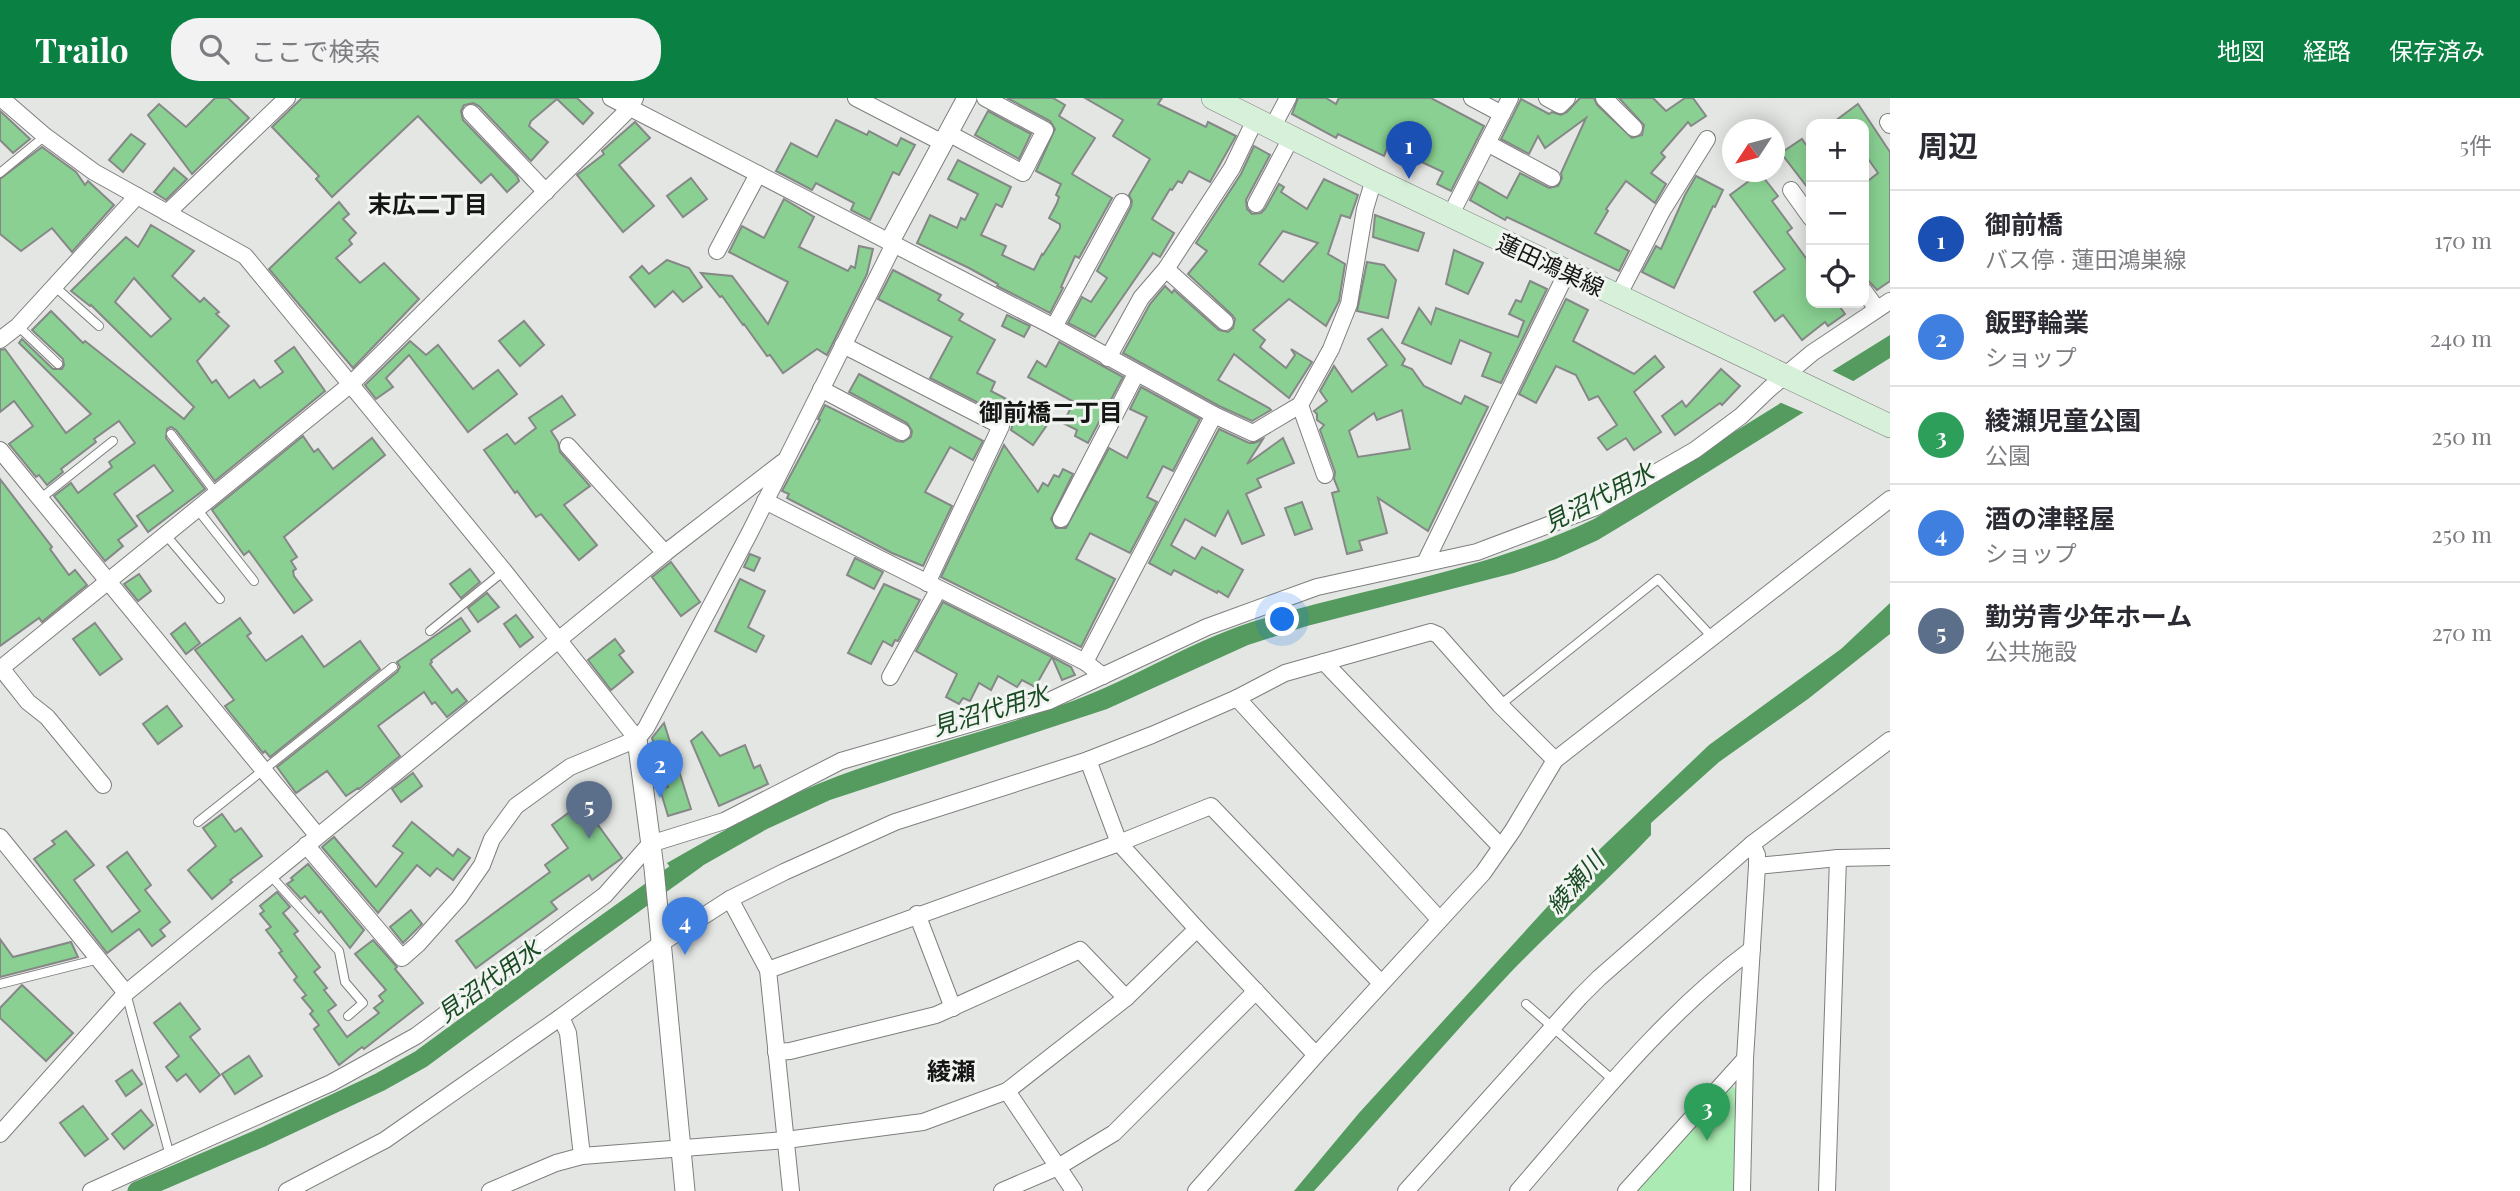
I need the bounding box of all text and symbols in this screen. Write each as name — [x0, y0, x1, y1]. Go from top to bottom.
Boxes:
search box — [171, 18, 661, 81]
text: Trailo — [35, 27, 129, 71]
icon: search — [195, 30, 233, 68]
text: ここで検索 — [251, 33, 381, 68]
text: 地図 — [2217, 34, 2265, 66]
text: 経路 — [2303, 34, 2351, 66]
text: 保存済み — [2389, 34, 2485, 66]
north arrow — [1722, 119, 1785, 182]
map controls — [1806, 119, 1869, 308]
button: + — [1806, 119, 1869, 182]
pin: 1 — [1386, 121, 1432, 179]
text: 周辺 — [1918, 125, 1978, 165]
text: 5件 — [2459, 129, 2492, 160]
button: − — [1806, 182, 1869, 245]
district label: 末広二丁目 — [368, 187, 488, 219]
text: 御前橋 — [1985, 206, 2063, 241]
text: 1 — [1937, 224, 1945, 255]
text: 170 m — [2434, 224, 2492, 255]
street label: 蓮田鴻巣線 — [1492, 226, 1610, 302]
text: バス停 · 蓮田鴻巣線 — [1985, 243, 2187, 274]
button: locate — [1806, 245, 1869, 308]
text: 飯野輪業 — [1985, 304, 2089, 339]
text: 2 — [1935, 322, 1947, 353]
text: 240 m — [2430, 322, 2492, 353]
text: ショップ — [1985, 341, 2077, 372]
district label: 御前橋二丁目 — [979, 395, 1123, 427]
text: 綾瀬児童公園 — [1985, 402, 2141, 437]
text: 3 — [1935, 420, 1947, 451]
text: 250 m — [2431, 420, 2492, 451]
text: 公園 — [1985, 439, 2031, 470]
water label: 見沼代用水 — [1537, 453, 1661, 537]
text: 酒の津軽屋 — [1985, 500, 2115, 535]
text: 4 — [1935, 518, 1947, 549]
text: 250 m — [2431, 518, 2492, 549]
text: ショップ — [1985, 537, 2077, 568]
text: 勤労青少年ホーム — [1985, 598, 2192, 633]
your location — [1265, 602, 1299, 636]
text: 5 — [1936, 616, 1946, 647]
text: 270 m — [2432, 616, 2492, 647]
text: 公共施設 — [1985, 635, 2077, 666]
water label: 見沼代用水 — [928, 675, 1055, 742]
pin: 2 — [637, 740, 683, 798]
pin: 5 — [566, 781, 612, 839]
water label: 綾瀬川 — [1538, 842, 1612, 920]
pin: 4 — [662, 897, 708, 955]
water label: 見沼代用水 — [430, 930, 548, 1028]
district label: 綾瀬 — [927, 1054, 975, 1086]
pin: 3 — [1684, 1083, 1730, 1141]

